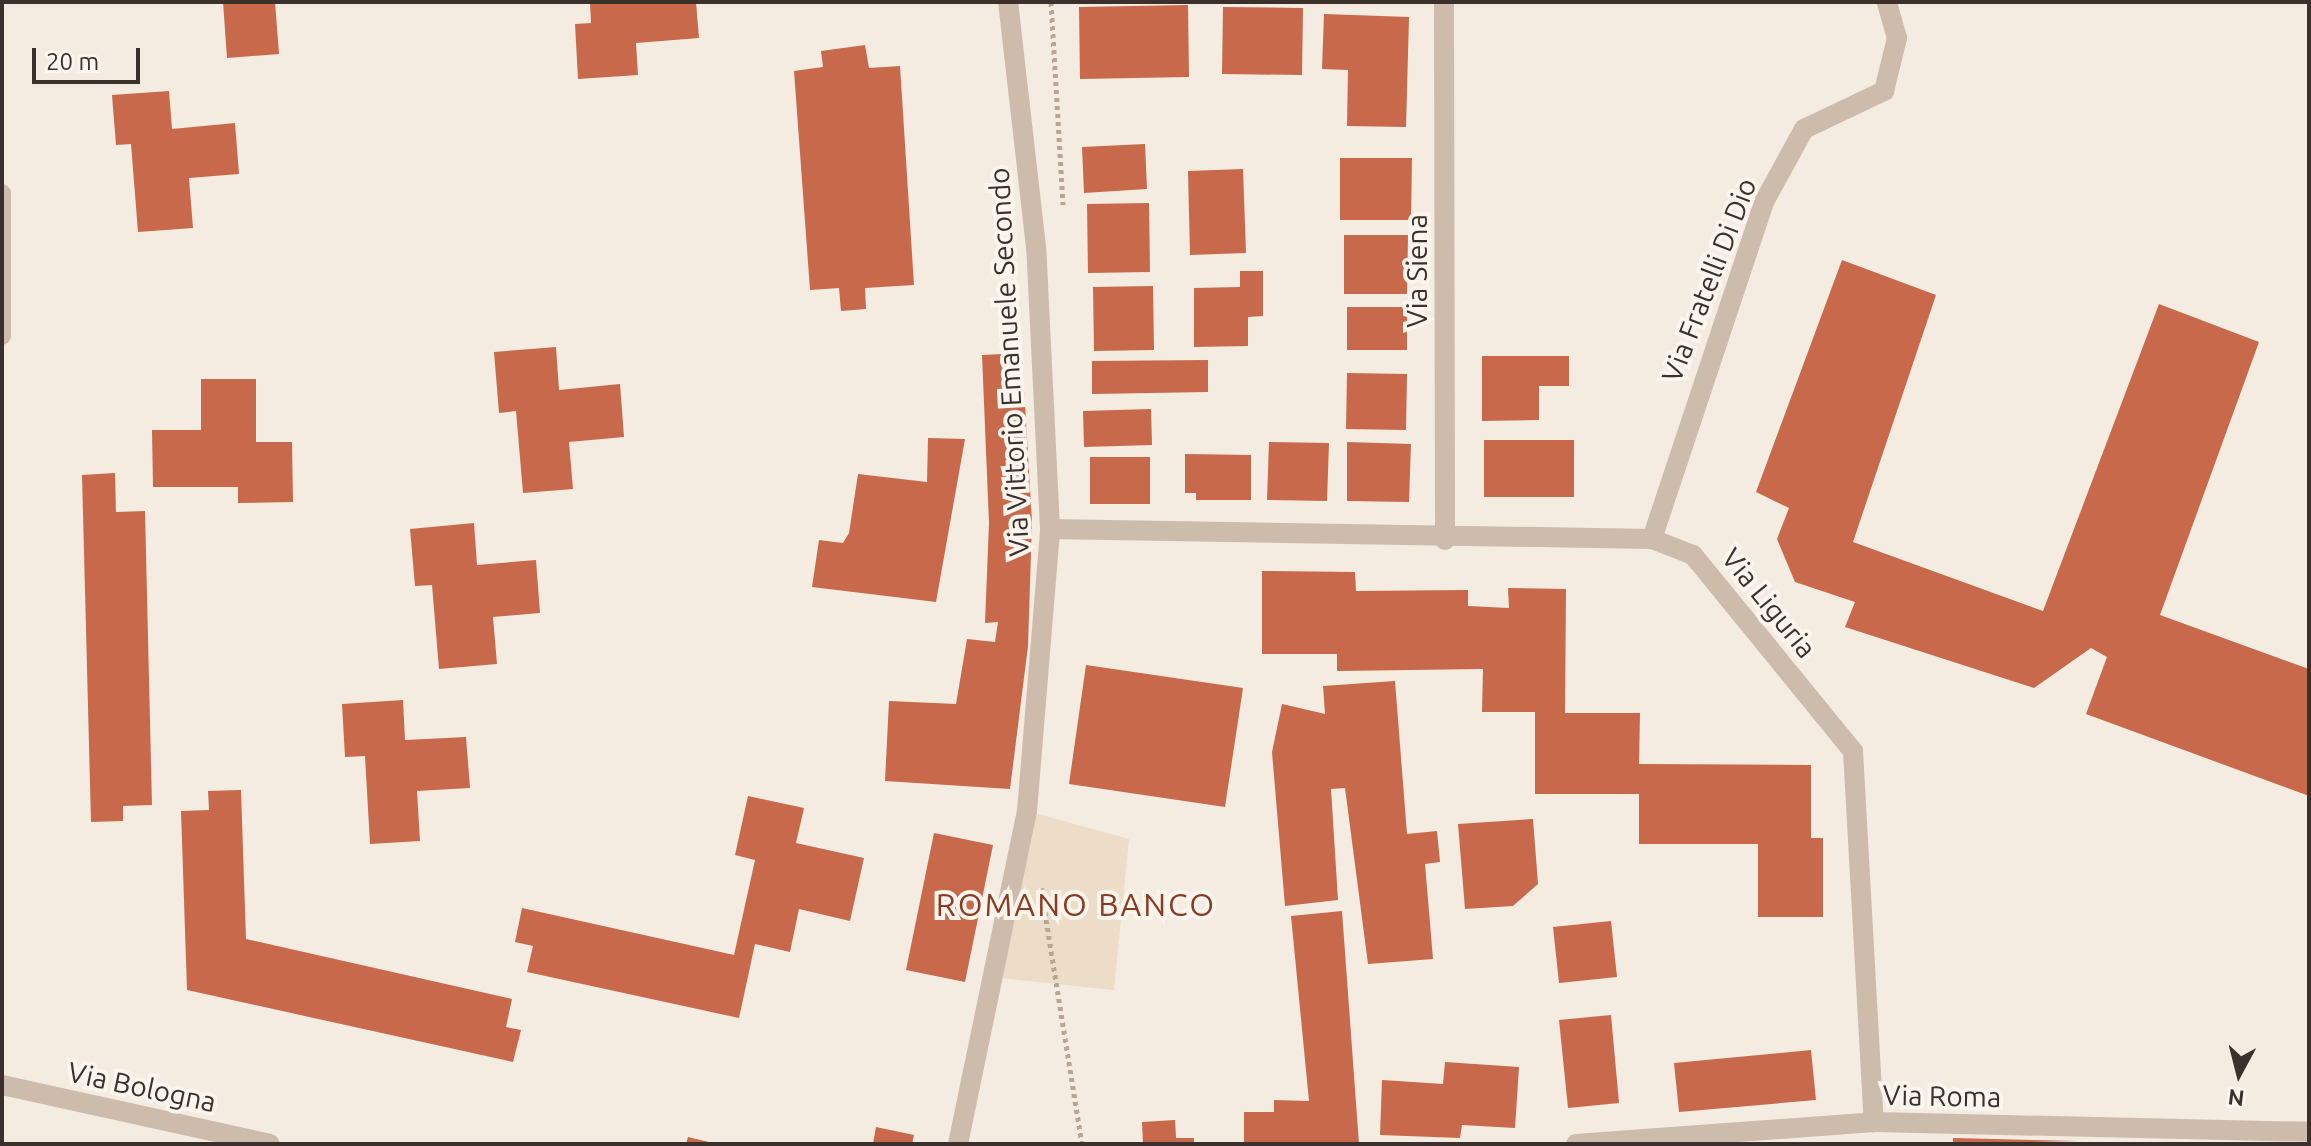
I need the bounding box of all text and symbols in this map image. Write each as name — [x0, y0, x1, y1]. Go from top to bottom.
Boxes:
scale bar — [36, 32, 144, 82]
text: 20 m — [46, 48, 99, 75]
street label: Via Vittorio Emanuele Secondo — [982, 167, 1036, 557]
street label: Via Fratelli Di Dio — [1655, 173, 1763, 387]
street label: Via Siena — [1400, 214, 1434, 328]
street label: Via Liguria — [1715, 541, 1823, 665]
district label: ROMANO BANCO — [936, 885, 1216, 923]
north arrow — [2199, 1034, 2279, 1114]
street label: Via Bologna — [65, 1055, 219, 1119]
street label: Via Roma — [1882, 1078, 2002, 1114]
text: N — [2226, 1085, 2246, 1112]

